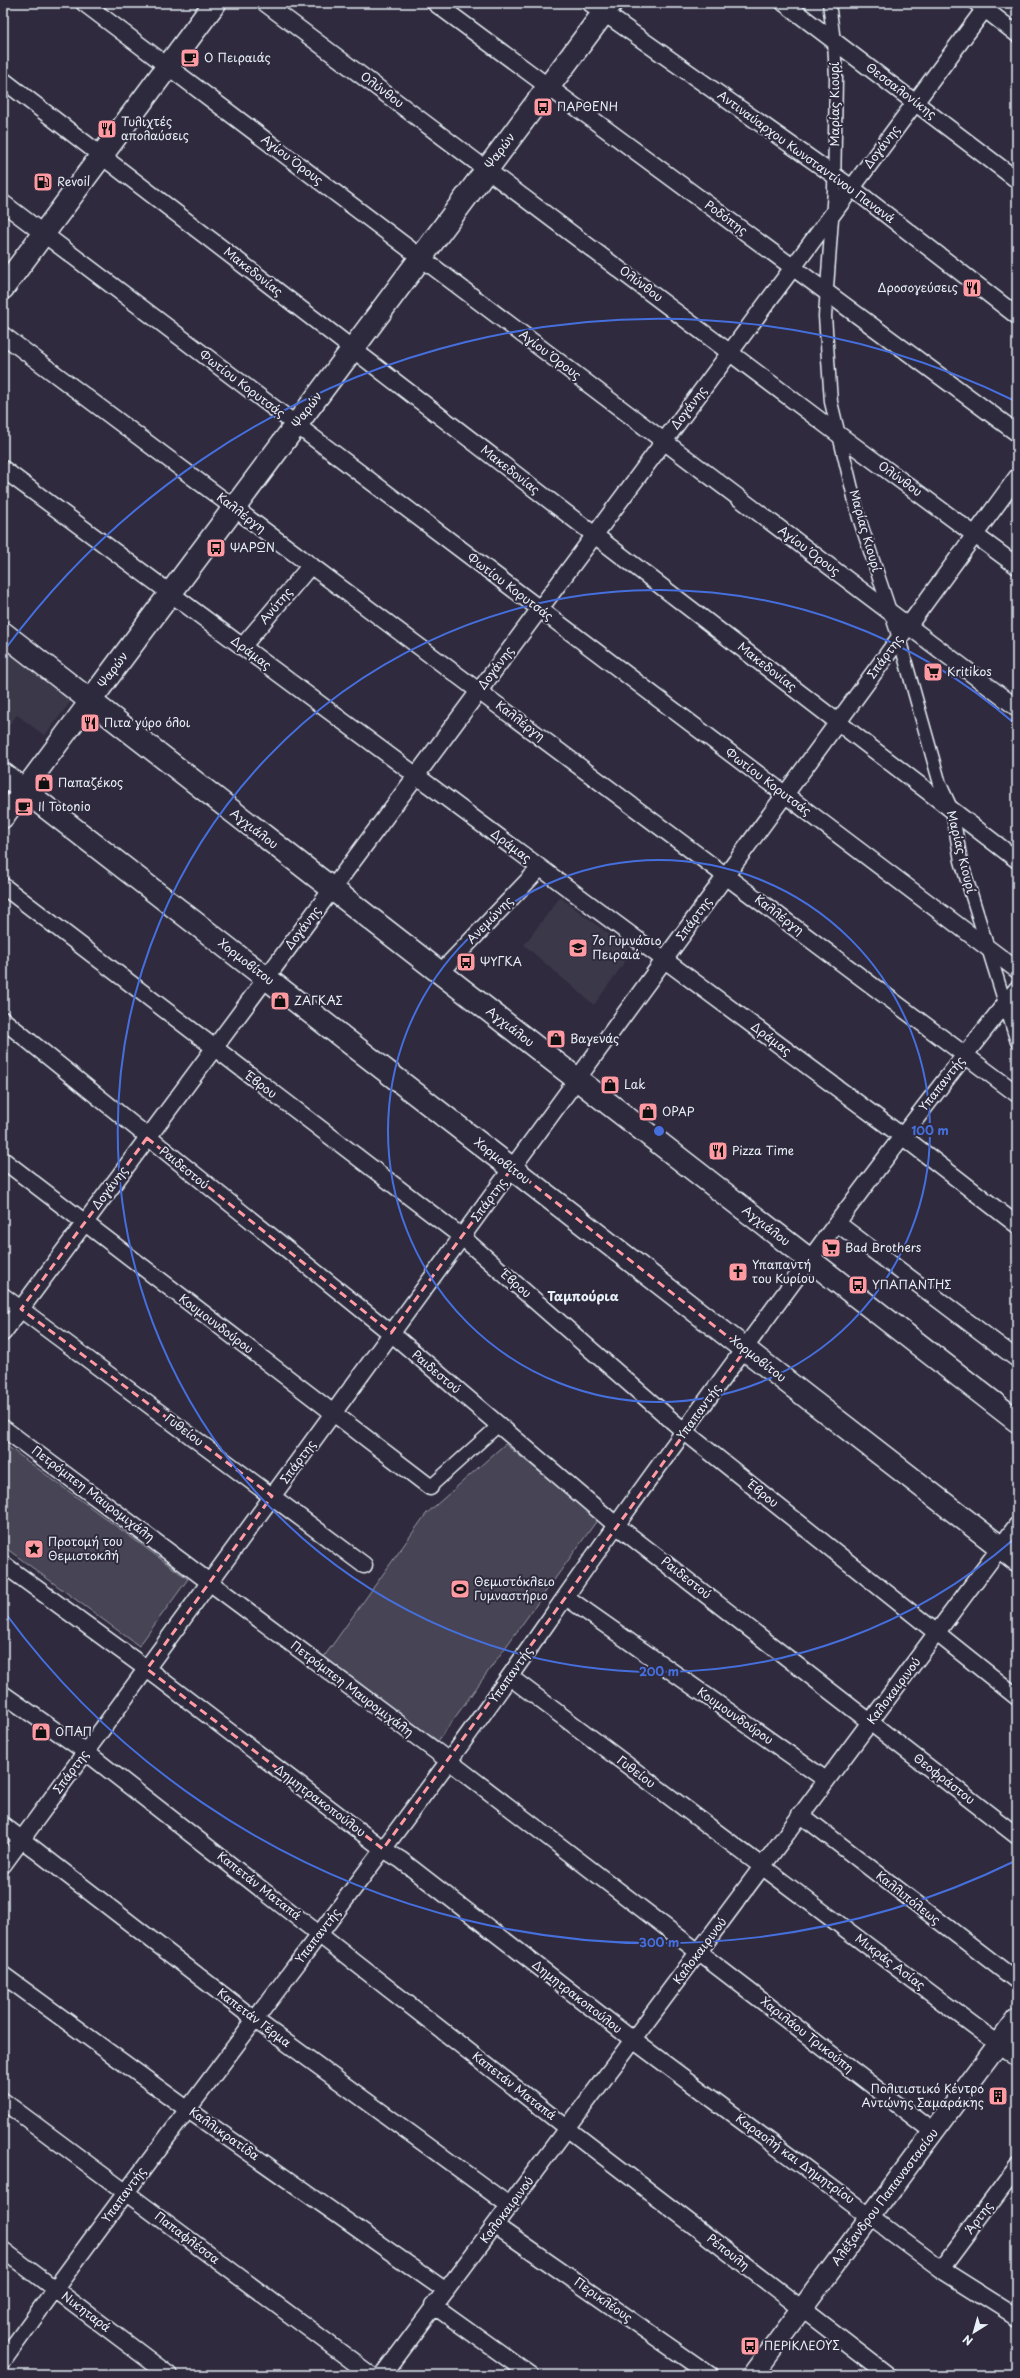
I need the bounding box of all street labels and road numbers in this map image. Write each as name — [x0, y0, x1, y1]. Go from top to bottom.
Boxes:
street label: Θεσσαλονίκης — [863, 58, 941, 123]
street label: Μαρίας Κιουρί — [825, 61, 843, 146]
street label: Ολύνθου — [357, 67, 408, 112]
street label: Αντιναύαρχου Κωνσταντίνου Πανανά — [714, 86, 899, 227]
street label: Δογάνης — [859, 121, 904, 172]
street label: Ψαρών — [480, 129, 519, 172]
street label: Αγίου Όρους — [258, 130, 327, 188]
street label: Ροδόπης — [701, 196, 752, 239]
street label: Μακεδονίας — [220, 242, 287, 300]
street label: Ολύνθου — [616, 261, 667, 306]
street label: Αγίου Όρους — [516, 325, 585, 383]
street label: Φωτίου Κορυτσάς — [196, 345, 289, 421]
street label: Δογάνης — [666, 382, 711, 433]
street label: Ψαρών — [287, 388, 326, 431]
street label: Μακεδονίας — [477, 440, 544, 498]
street label: Ολύνθου — [875, 456, 926, 500]
street label: Μαρίας Κιουρί — [846, 487, 886, 575]
street label: Καλλέργη — [213, 488, 270, 537]
street label: Αγίου Όρους — [775, 521, 844, 579]
street label: Φωτίου Κορυτσάς — [464, 548, 557, 624]
street label: Ανύτης — [254, 583, 296, 628]
street label: Δράμας — [228, 631, 276, 673]
street label: Σπάρτης — [862, 631, 906, 682]
street label: Μακεδονίας — [734, 637, 801, 695]
street label: Δογάνης — [473, 642, 518, 693]
street label: Ψαρών — [93, 648, 132, 691]
street label: Καλλέργη — [492, 696, 549, 745]
street label: Φωτίου Κορυτσάς — [722, 743, 815, 819]
street label: Αγχιάλου — [227, 804, 283, 853]
street label: Μαρίας Κιουρί — [943, 808, 981, 896]
street label: Δράμας — [488, 824, 536, 866]
street label: Καλλέργη — [751, 890, 808, 939]
street label: Ανεμώνης — [462, 891, 517, 947]
street label: Σπάρτης — [671, 893, 715, 944]
street label: Δογάνης — [280, 902, 325, 953]
street label: Χορμοβίτου — [215, 934, 279, 989]
street label: Αγχιάλου — [483, 1002, 539, 1051]
street label: Δράμας — [748, 1017, 796, 1059]
street label: Υπαπαντής — [914, 1052, 968, 1115]
street label: Έβρου — [241, 1065, 281, 1102]
street label: Χορμοβίτου — [471, 1133, 535, 1188]
street label: Ραιδεστού — [156, 1142, 214, 1193]
street label: Δογάνης — [87, 1162, 132, 1213]
street label: Σπάρτης — [466, 1174, 510, 1225]
street label: Αγχιάλου — [739, 1201, 795, 1250]
street label: Έβρου — [496, 1264, 536, 1302]
street label: Κουμουνδούρου — [176, 1289, 258, 1357]
street label: Χορμοβίτου — [727, 1331, 791, 1386]
street label: Ραιδεστού — [408, 1345, 465, 1397]
street label: Υπαπαντής — [672, 1380, 725, 1443]
street label: Γυθείου — [162, 1409, 208, 1450]
street label: Σπάρτης — [275, 1436, 319, 1487]
street label: Πετρόμπεη Μαυρομιχάλη — [28, 1441, 159, 1545]
street label: Έβρου — [743, 1474, 783, 1511]
street label: Ραιδεστού — [658, 1552, 716, 1603]
street label: Πετρόμπεη Μαυρομιχάλη — [287, 1636, 418, 1740]
street label: Υπαπαντής — [484, 1642, 536, 1706]
street label: Καλοκαιρινού — [862, 1653, 925, 1728]
street label: Κουμουνδούρου — [694, 1682, 777, 1748]
street label: Σπάρτης — [48, 1746, 92, 1797]
street label: Θεοφράστου — [910, 1748, 979, 1808]
street label: Γυθείου — [614, 1751, 660, 1792]
street label: Δημητρακοπούλου — [271, 1760, 370, 1841]
street label: Καπετάν Ματαπά — [214, 1847, 306, 1924]
street label: Καλλιπόλεως — [872, 1866, 945, 1928]
street label: Υπαπαντής — [290, 1904, 344, 1967]
street label: Καλοκαιρινού — [668, 1913, 731, 1988]
street label: Μικράς Ασίας — [852, 1929, 929, 1994]
street label: Δημητρακοπούλου — [529, 1955, 627, 2037]
street label: Καπετάν Γέρμα — [214, 1983, 295, 2051]
street label: Χαριλάου Τρικούπη — [757, 1992, 858, 2076]
street label: Καπετάν Ματαπά — [469, 2047, 561, 2124]
street label: Καλλικρατίδα — [186, 2102, 263, 2164]
street label: Καραολή και Δημητρίου — [732, 2109, 859, 2208]
street label: Αλέξανδρου Παπαναστασίου — [827, 2124, 942, 2269]
street label: Υπαπαντής — [97, 2163, 150, 2226]
street label: Καλοκαιρινού — [475, 2172, 538, 2247]
street label: Άρτης — [960, 2197, 996, 2237]
street label: Παπαφλέσσα — [151, 2207, 224, 2268]
street label: Ρέπουλη — [704, 2229, 754, 2274]
street label: Περικλέους — [571, 2272, 637, 2326]
street label: Νικηταρά — [58, 2287, 115, 2336]

